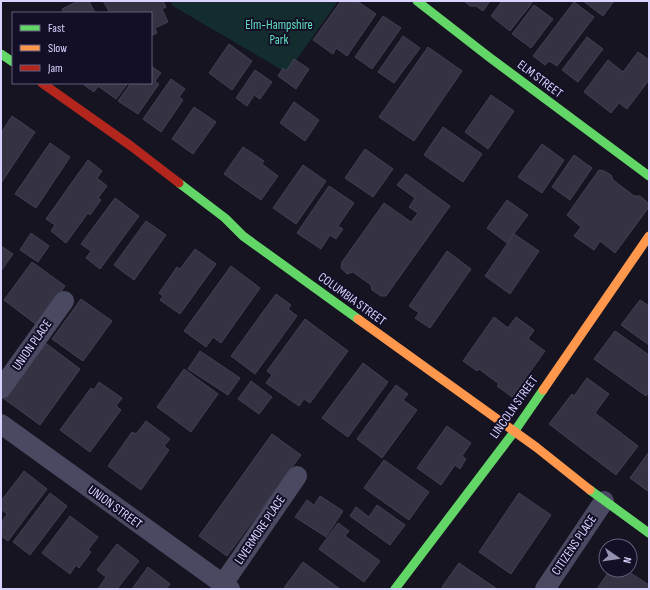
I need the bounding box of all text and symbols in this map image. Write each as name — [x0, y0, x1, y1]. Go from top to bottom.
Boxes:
legend — [12, 12, 152, 84]
park label: Elm-Hampshire Park — [245, 17, 313, 48]
text: Fast — [48, 21, 65, 36]
text: Slow — [48, 41, 67, 56]
street label: ELM STREET — [514, 57, 566, 101]
text: Jam — [47, 61, 63, 76]
street label: COLUMBIA STREET — [315, 269, 389, 329]
street label: UNION PLACE — [9, 317, 55, 373]
street label: LINCOLN STREET — [487, 373, 541, 441]
street label: UNION STREET — [85, 482, 145, 532]
street label: LIVERMORE PLACE — [231, 492, 289, 568]
street label: CITIZENS PLACE — [548, 512, 600, 578]
north arrow — [598, 538, 638, 578]
text: N — [620, 556, 634, 565]

